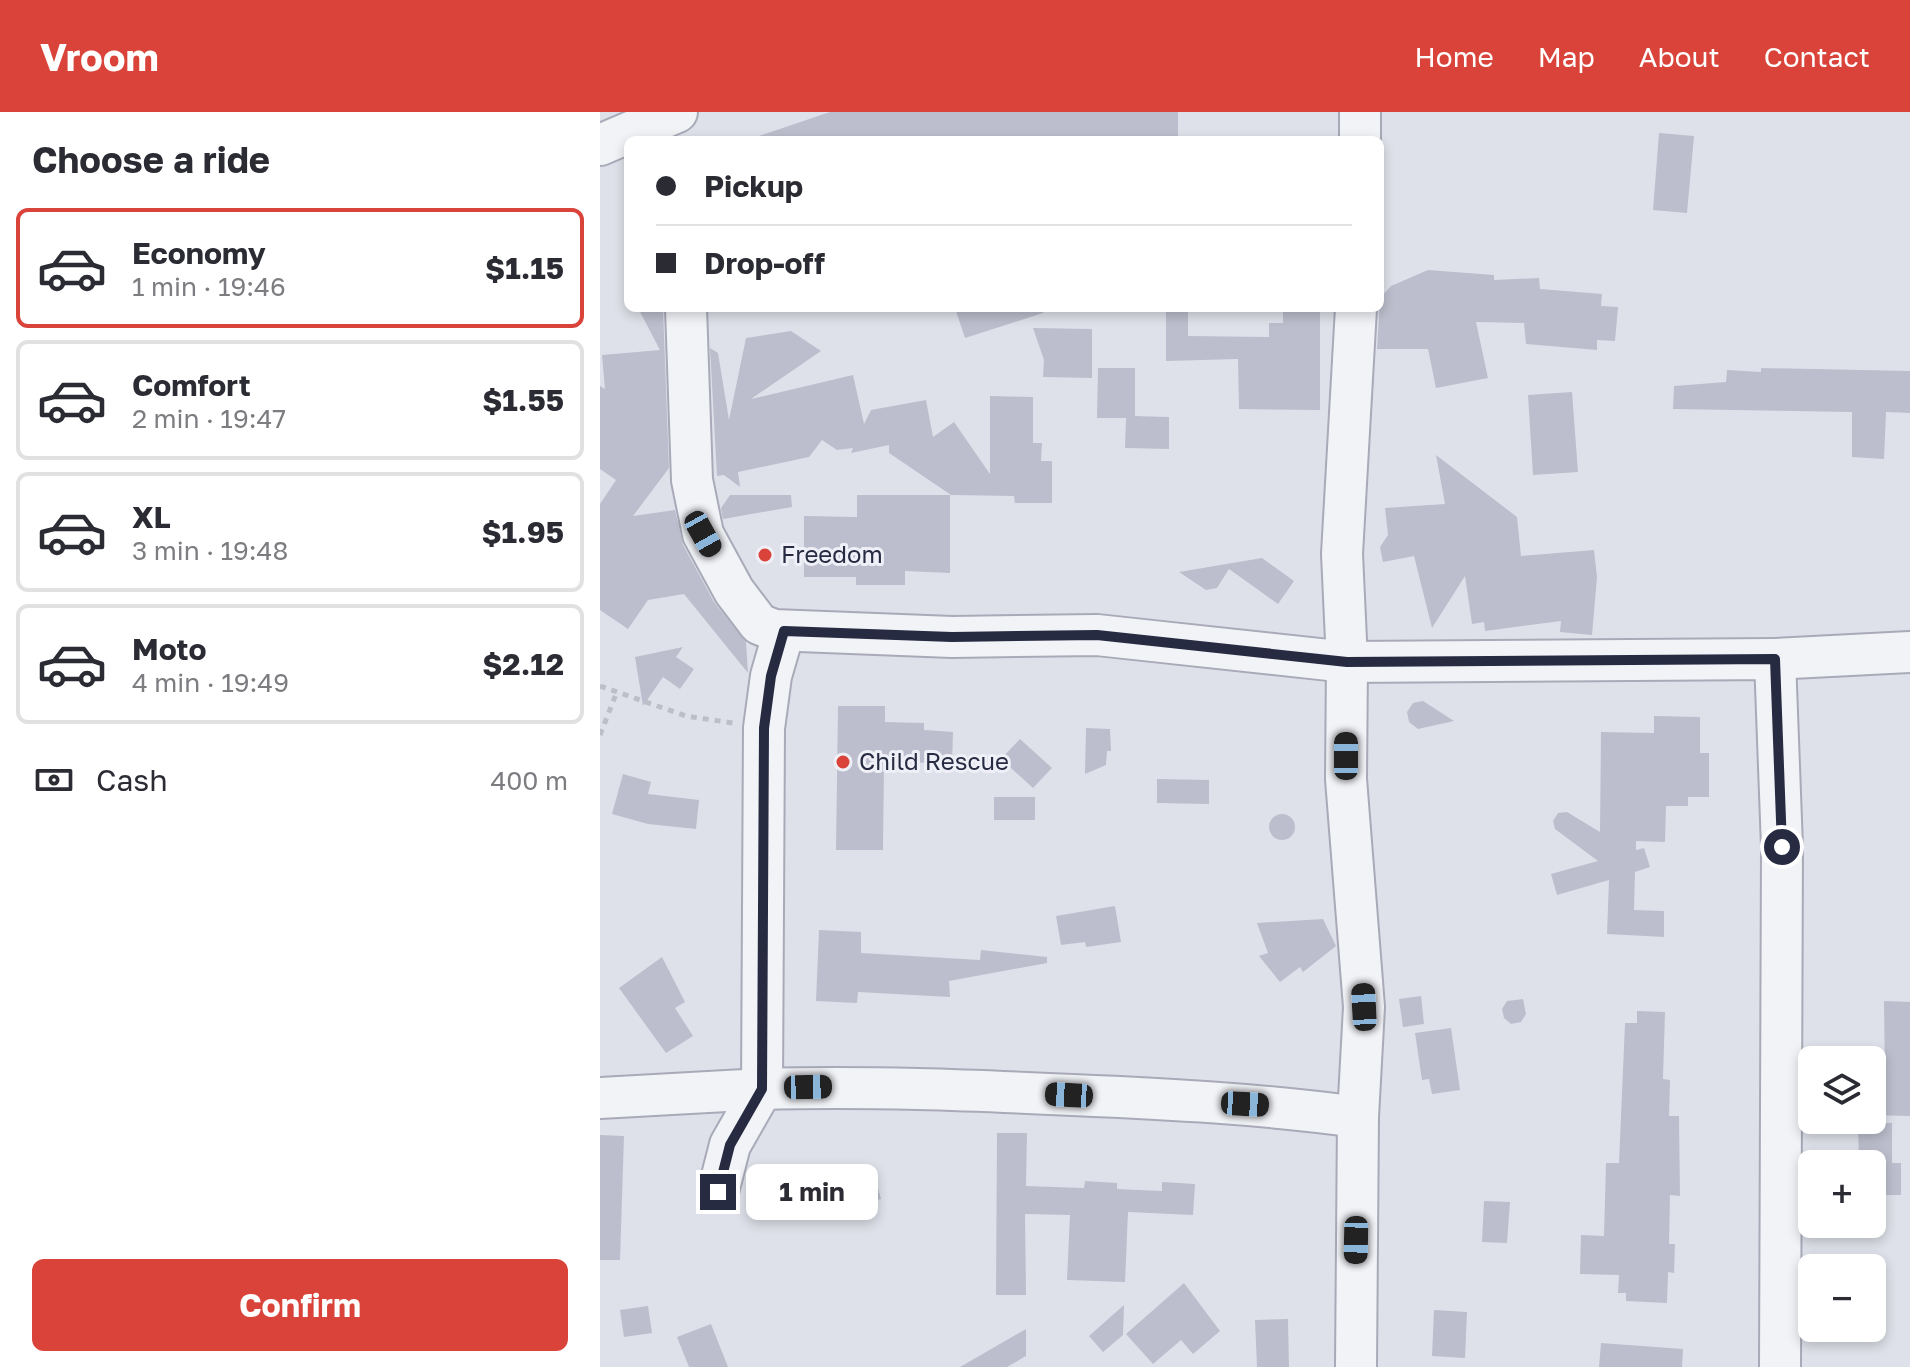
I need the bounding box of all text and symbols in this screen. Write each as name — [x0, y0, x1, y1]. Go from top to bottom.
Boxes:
text: Vroom — [40, 34, 159, 79]
text: Home — [1415, 40, 1494, 73]
text: Map — [1538, 40, 1595, 73]
text: About — [1639, 40, 1720, 73]
text: Contact — [1764, 40, 1870, 73]
text: Choose a ride — [32, 138, 270, 181]
text: Pickup — [704, 168, 803, 204]
icon: car — [36, 232, 108, 304]
text: Economy — [132, 235, 266, 271]
text: Drop-off — [704, 245, 825, 281]
text: $1.15 — [485, 250, 564, 286]
text: 1 min · 19:46 — [132, 271, 286, 302]
icon: car — [36, 364, 108, 436]
text: Comfort — [132, 367, 251, 403]
text: $1.55 — [482, 382, 564, 418]
text: 2 min · 19:47 — [132, 403, 286, 434]
icon: car — [36, 496, 108, 568]
text: XL — [132, 499, 171, 535]
car — [681, 507, 725, 561]
text: $1.95 — [482, 514, 564, 550]
text: 3 min · 19:48 — [132, 535, 288, 566]
place label: Freedom — [781, 539, 883, 568]
marker: Freedom — [756, 546, 774, 564]
icon: car — [36, 628, 108, 700]
text: Moto — [132, 631, 207, 667]
text: $2.12 — [482, 646, 564, 682]
text: 4 min · 19:49 — [132, 667, 289, 698]
car — [1334, 732, 1358, 780]
place label: Child Rescue — [859, 746, 1009, 775]
marker: Child Rescue — [834, 753, 852, 771]
icon: cash — [32, 758, 76, 802]
text: Cash — [96, 762, 168, 798]
text: 400 m — [490, 765, 568, 796]
route start — [1764, 829, 1800, 865]
car — [1351, 982, 1377, 1032]
map controls — [1798, 1046, 1886, 1342]
button: layers — [1798, 1046, 1886, 1134]
car — [784, 1075, 832, 1099]
car — [1044, 1082, 1094, 1108]
car — [1220, 1091, 1270, 1117]
button: + — [1798, 1150, 1886, 1238]
callout: 1 min — [746, 1164, 878, 1220]
route end — [700, 1174, 736, 1210]
text: 1 min — [779, 1176, 845, 1207]
car — [1344, 1216, 1368, 1264]
button: − — [1798, 1254, 1886, 1342]
button: Confirm — [32, 1259, 568, 1351]

